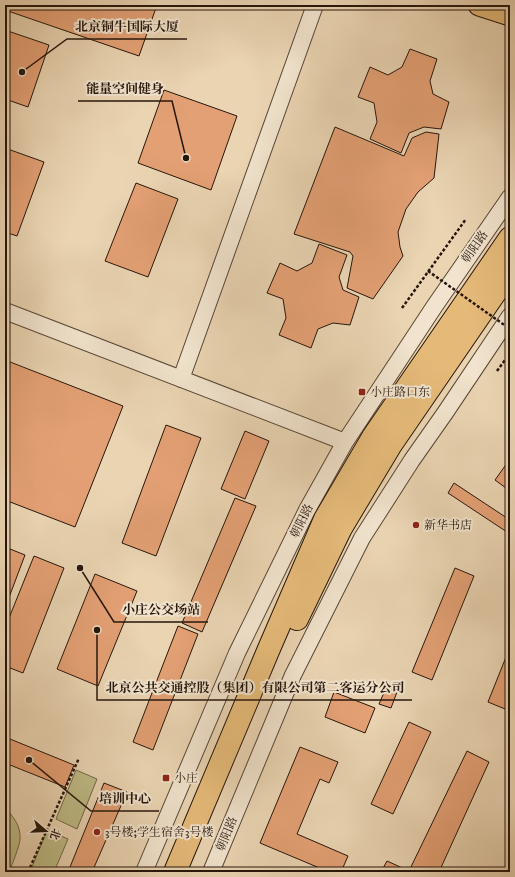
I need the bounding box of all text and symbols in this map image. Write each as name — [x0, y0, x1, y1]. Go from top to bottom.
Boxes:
callout: 北京铜牛国际大厦 — [67, 14, 187, 39]
text: 北京铜牛国际大厦 — [75, 19, 179, 35]
callout: 能量空间健身 — [78, 76, 172, 101]
text: 能量空间健身 — [86, 81, 164, 97]
street label: 朝阳路 — [459, 228, 491, 266]
place label: 小庄路口东 — [370, 385, 430, 400]
marker: 小庄路口东 — [357, 387, 367, 397]
street label: 朝阳路 — [287, 502, 317, 540]
place label: 新华书店 — [424, 518, 472, 533]
marker: 新华书店 — [411, 520, 421, 530]
callout: 小庄公交场站 — [114, 597, 208, 622]
text: 小庄公交场站 — [122, 602, 200, 618]
callout: 北京公共交通控股（集团）有限公司第二客运分公司 — [97, 675, 412, 700]
text: 北京公共交通控股（集团）有限公司第二客运分公司 — [105, 680, 405, 696]
place label: 小庄 — [174, 771, 198, 786]
marker: 小庄 — [161, 773, 171, 783]
callout: 培训中心 — [91, 786, 159, 811]
text: 培训中心 — [99, 791, 151, 807]
north arrow — [26, 811, 66, 851]
street label: 朝阳路 — [213, 814, 241, 854]
place label: 3号楼;学生宿舍3号楼 — [105, 825, 214, 840]
text: 北 — [46, 826, 63, 841]
marker: 3号楼;学生宿舍3号楼 — [92, 827, 102, 837]

